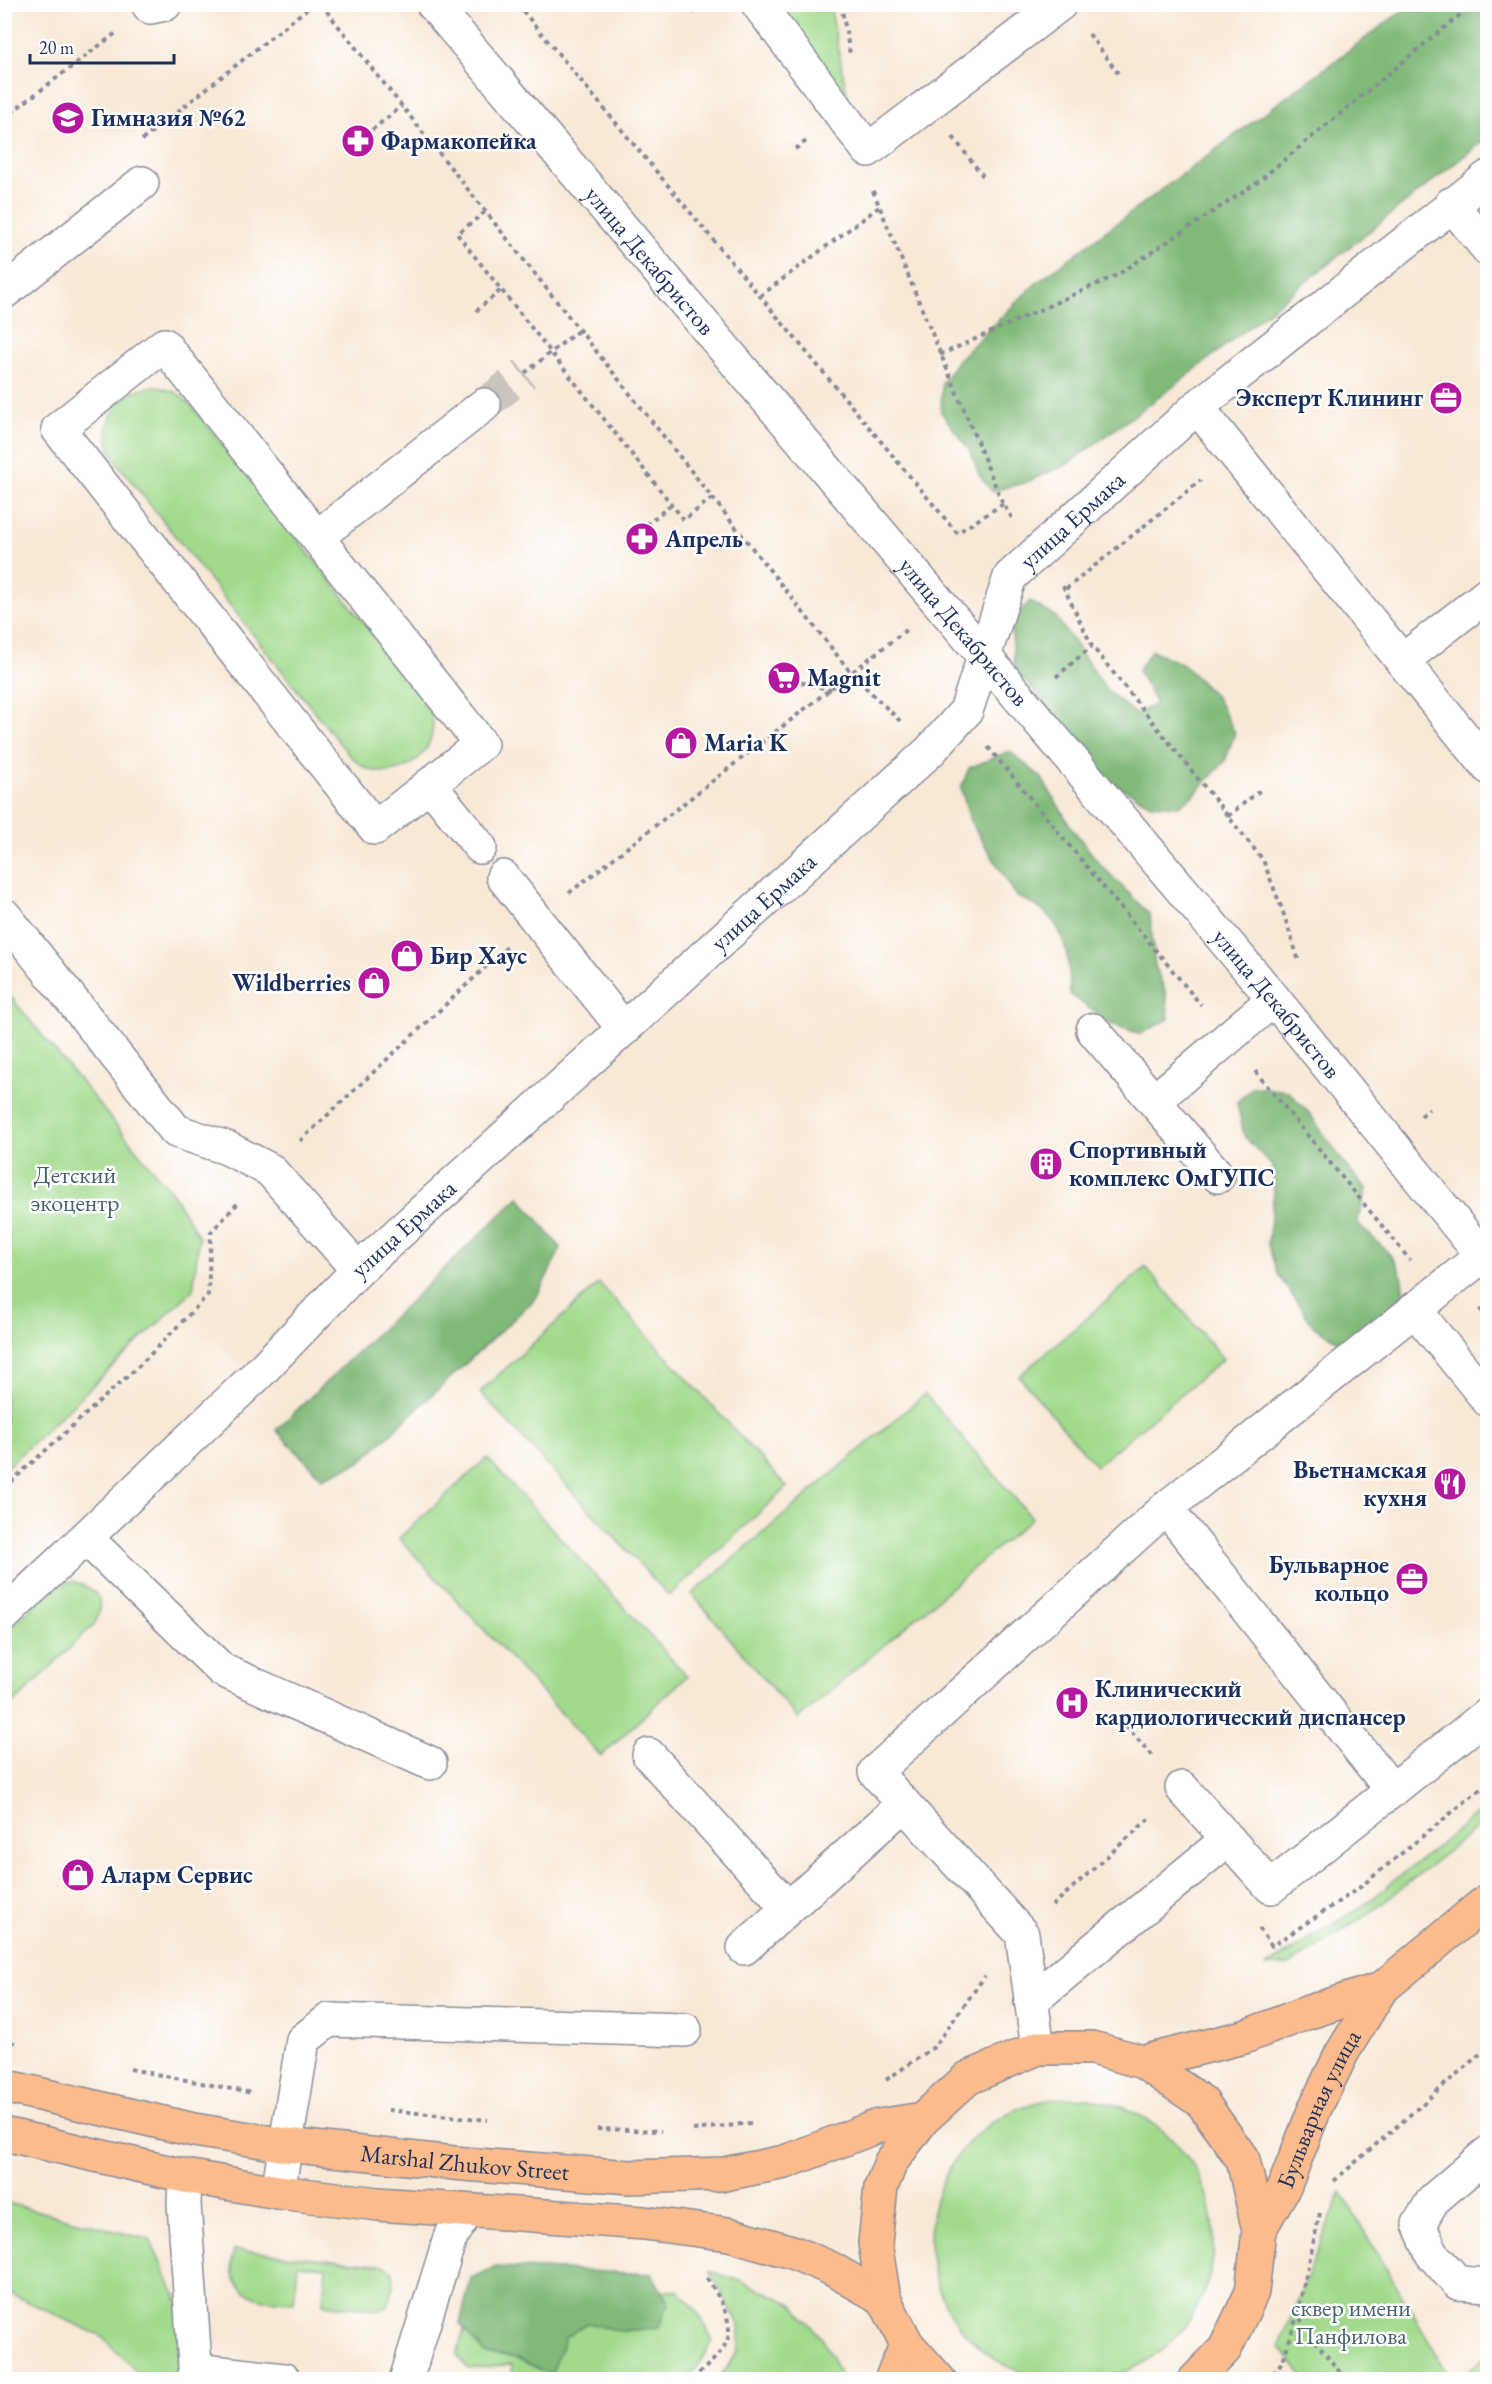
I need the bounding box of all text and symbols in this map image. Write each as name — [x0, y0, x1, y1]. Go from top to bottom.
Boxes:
scale bar — [30, 27, 174, 65]
text: 20 m — [39, 36, 74, 59]
school or university icon: Гимназия №62 — [50, 100, 86, 136]
place label: Гимназия №62 — [91, 102, 246, 133]
pharmacy icon: Фармакопейка — [340, 123, 376, 159]
place label: Фармакопейка — [381, 125, 537, 156]
street label: улица Декабристов — [578, 179, 722, 341]
office icon: Эксперт Клининг — [1428, 380, 1464, 416]
place label: Эксперт Клининг — [1236, 382, 1423, 413]
street label: улица Ермака — [1013, 464, 1132, 576]
pharmacy icon: Апрель — [624, 521, 660, 557]
place label: Апрель — [664, 523, 743, 554]
street label: улица Декабристов — [892, 551, 1036, 712]
supermarket icon: Magnit — [766, 660, 802, 696]
place label: Magnit — [807, 662, 881, 694]
shop icon: Maria K — [663, 725, 699, 761]
place label: Maria K — [704, 727, 788, 758]
street label: улица Ермака — [704, 846, 823, 957]
street label: улица Декабристов — [1206, 922, 1348, 1085]
shop icon: Бир Хаус — [389, 938, 425, 974]
place label: Бир Хаус — [430, 940, 527, 972]
shop icon: Wildberries — [356, 965, 392, 1001]
place label: Wildberries — [232, 967, 351, 998]
place label: Спортивный комплекс ОмГУПС — [1069, 1134, 1275, 1193]
building icon: Спортивный комплекс ОмГУПС — [1028, 1146, 1064, 1182]
park label: Детский экоцентр — [30, 1159, 120, 1218]
street label: улица Ермака — [344, 1172, 463, 1284]
place label: Вьетнамская кухня — [1293, 1454, 1427, 1514]
restaurant icon: Вьетнамская кухня — [1432, 1466, 1468, 1502]
place label: Бульварное кольцо — [1269, 1549, 1389, 1608]
office icon: Бульварное кольцо — [1394, 1561, 1430, 1597]
place label: Клинический кардиологический диспансер — [1095, 1673, 1406, 1732]
hospital icon: Клинический кардиологический диспансер — [1054, 1685, 1090, 1721]
shop icon: Аларм Сервис — [60, 1857, 96, 1893]
place label: Аларм Сервис — [100, 1859, 253, 1890]
street label: Бульварная улица — [1269, 2023, 1368, 2193]
street label: Marshal Zhukov Street — [359, 2137, 571, 2187]
park label: сквер имени Панфилова — [1291, 2292, 1411, 2351]

